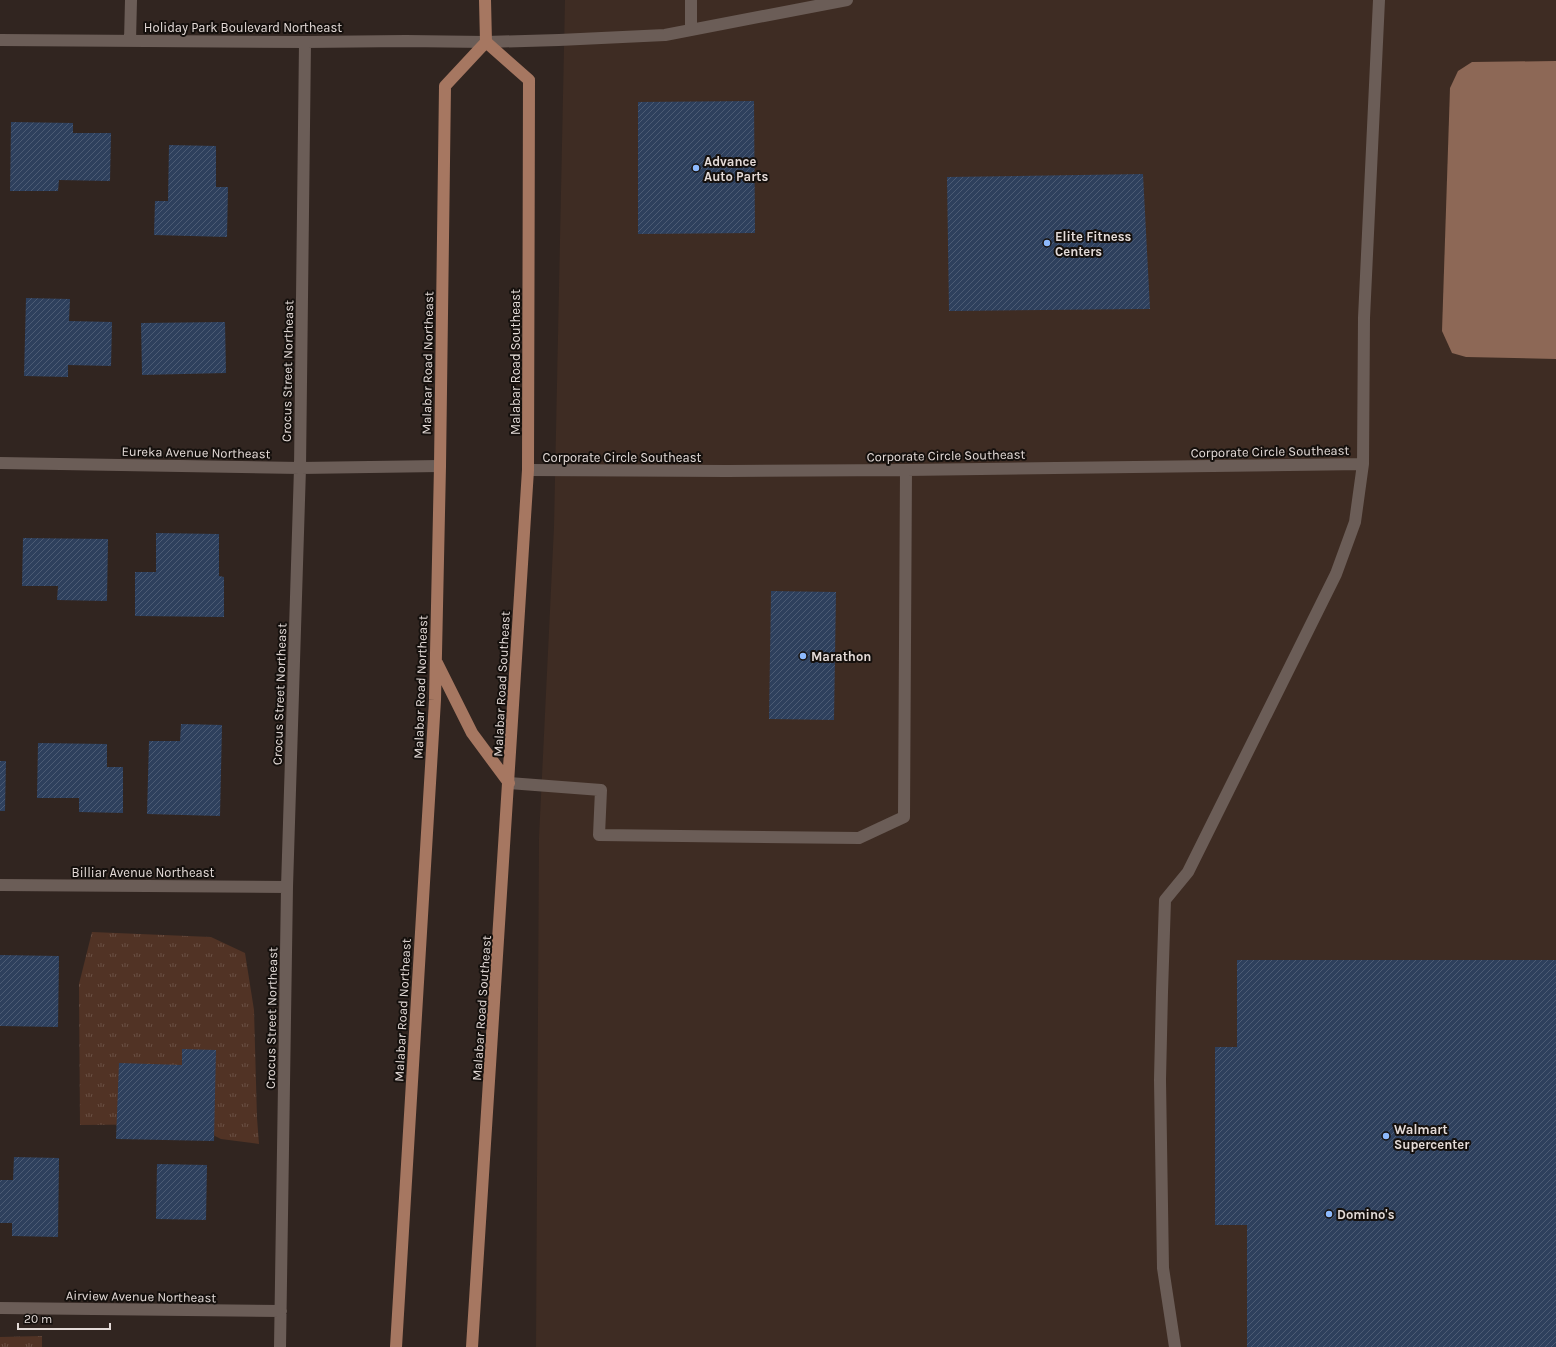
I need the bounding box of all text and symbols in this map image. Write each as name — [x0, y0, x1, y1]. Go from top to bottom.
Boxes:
street label: Holiday Park Boulevard Northeast — [144, 20, 342, 35]
place label: Advance Auto Parts — [704, 154, 768, 184]
marker: Advance Auto Parts — [691, 163, 701, 173]
place label: Elite Fitness Centers — [1055, 229, 1131, 259]
marker: Elite Fitness Centers — [1042, 238, 1052, 248]
street label: Malabar Road Southeast — [508, 289, 523, 435]
street label: Malabar Road Northeast — [419, 291, 436, 435]
street label: Crocus Street Northeast — [279, 300, 296, 442]
street label: Corporate Circle Southeast — [1191, 443, 1350, 460]
street label: Eureka Avenue Northeast — [121, 444, 271, 461]
street label: Corporate Circle Southeast — [867, 447, 1026, 464]
street label: Corporate Circle Southeast — [543, 450, 701, 465]
street label: Malabar Road Southeast — [490, 611, 513, 757]
street label: Malabar Road Northeast — [410, 615, 431, 759]
street label: Crocus Street Northeast — [270, 623, 289, 765]
place label: Marathon — [811, 649, 871, 664]
marker: Marathon — [798, 651, 808, 661]
street label: Billiar Avenue Northeast — [72, 865, 215, 880]
street label: Malabar Road Southeast — [469, 935, 494, 1081]
street label: Malabar Road Northeast — [391, 938, 414, 1082]
street label: Crocus Street Northeast — [263, 947, 280, 1089]
place label: Walmart Supercenter — [1394, 1122, 1470, 1152]
marker: Walmart Supercenter — [1381, 1131, 1391, 1141]
place label: Domino's — [1337, 1207, 1395, 1222]
marker: Domino's — [1324, 1209, 1334, 1219]
street label: Airview Avenue Northeast — [66, 1288, 216, 1305]
scale bar — [18, 1305, 110, 1331]
text: 20 m — [24, 1312, 52, 1326]

